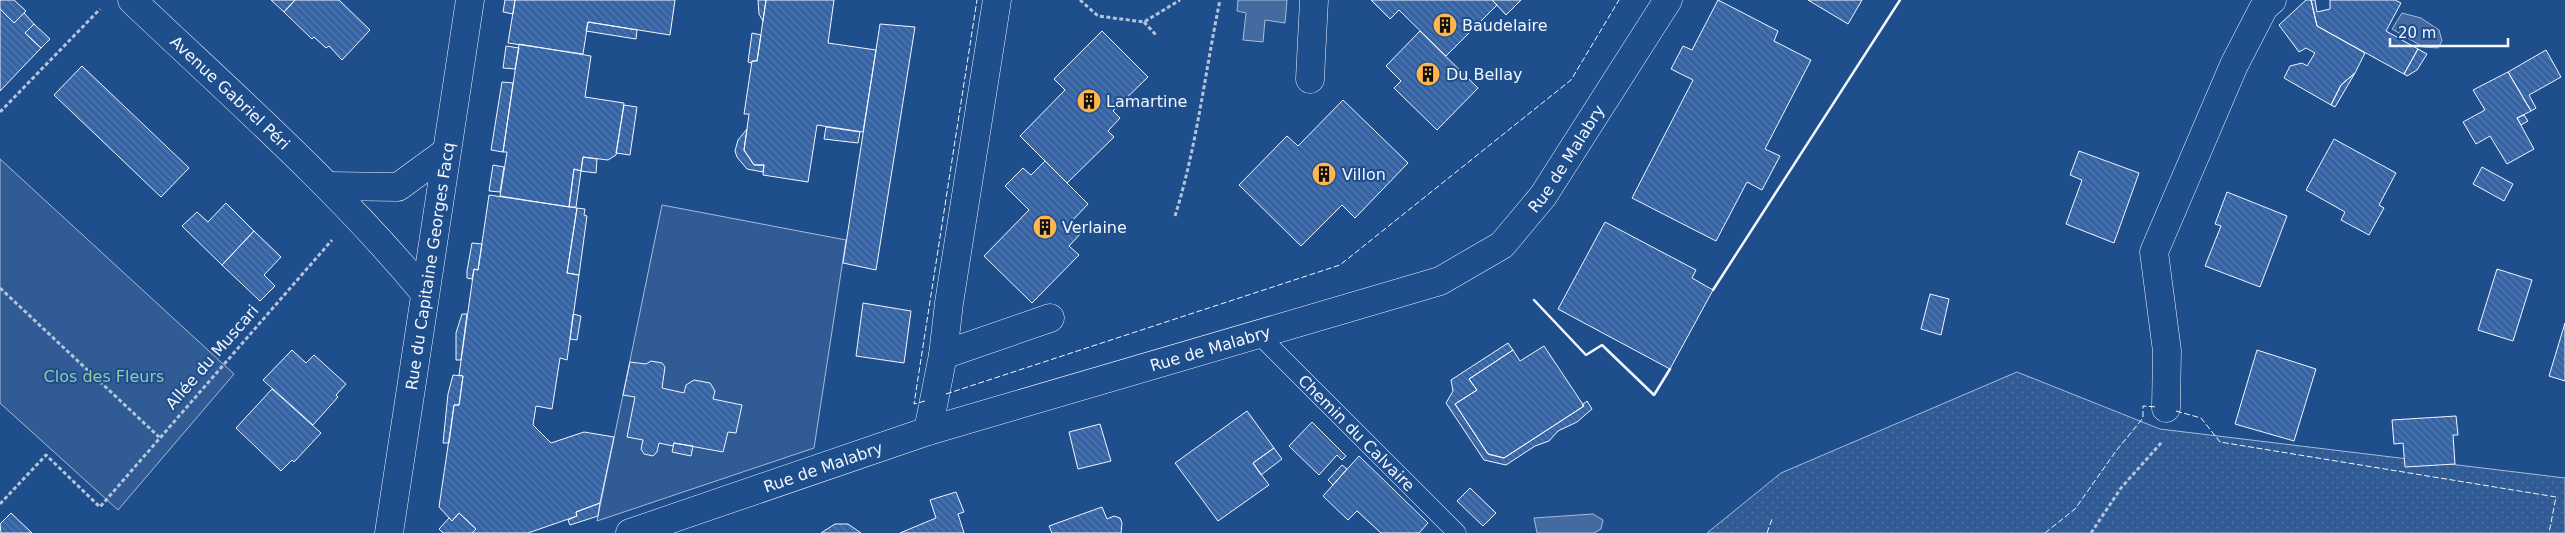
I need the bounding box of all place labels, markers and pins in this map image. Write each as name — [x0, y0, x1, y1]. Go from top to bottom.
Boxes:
building icon: Baudelaire — [1432, 12, 1458, 38]
place label: Baudelaire — [1462, 16, 1548, 35]
building icon: Du Bellay — [1415, 61, 1441, 87]
place label: Du Bellay — [1446, 65, 1523, 84]
building icon: Lamartine — [1076, 88, 1102, 114]
place label: Lamartine — [1106, 92, 1187, 111]
building icon: Villon — [1311, 161, 1337, 187]
place label: Villon — [1342, 165, 1386, 184]
building icon: Verlaine — [1032, 214, 1058, 240]
place label: Verlaine — [1062, 218, 1127, 237]

